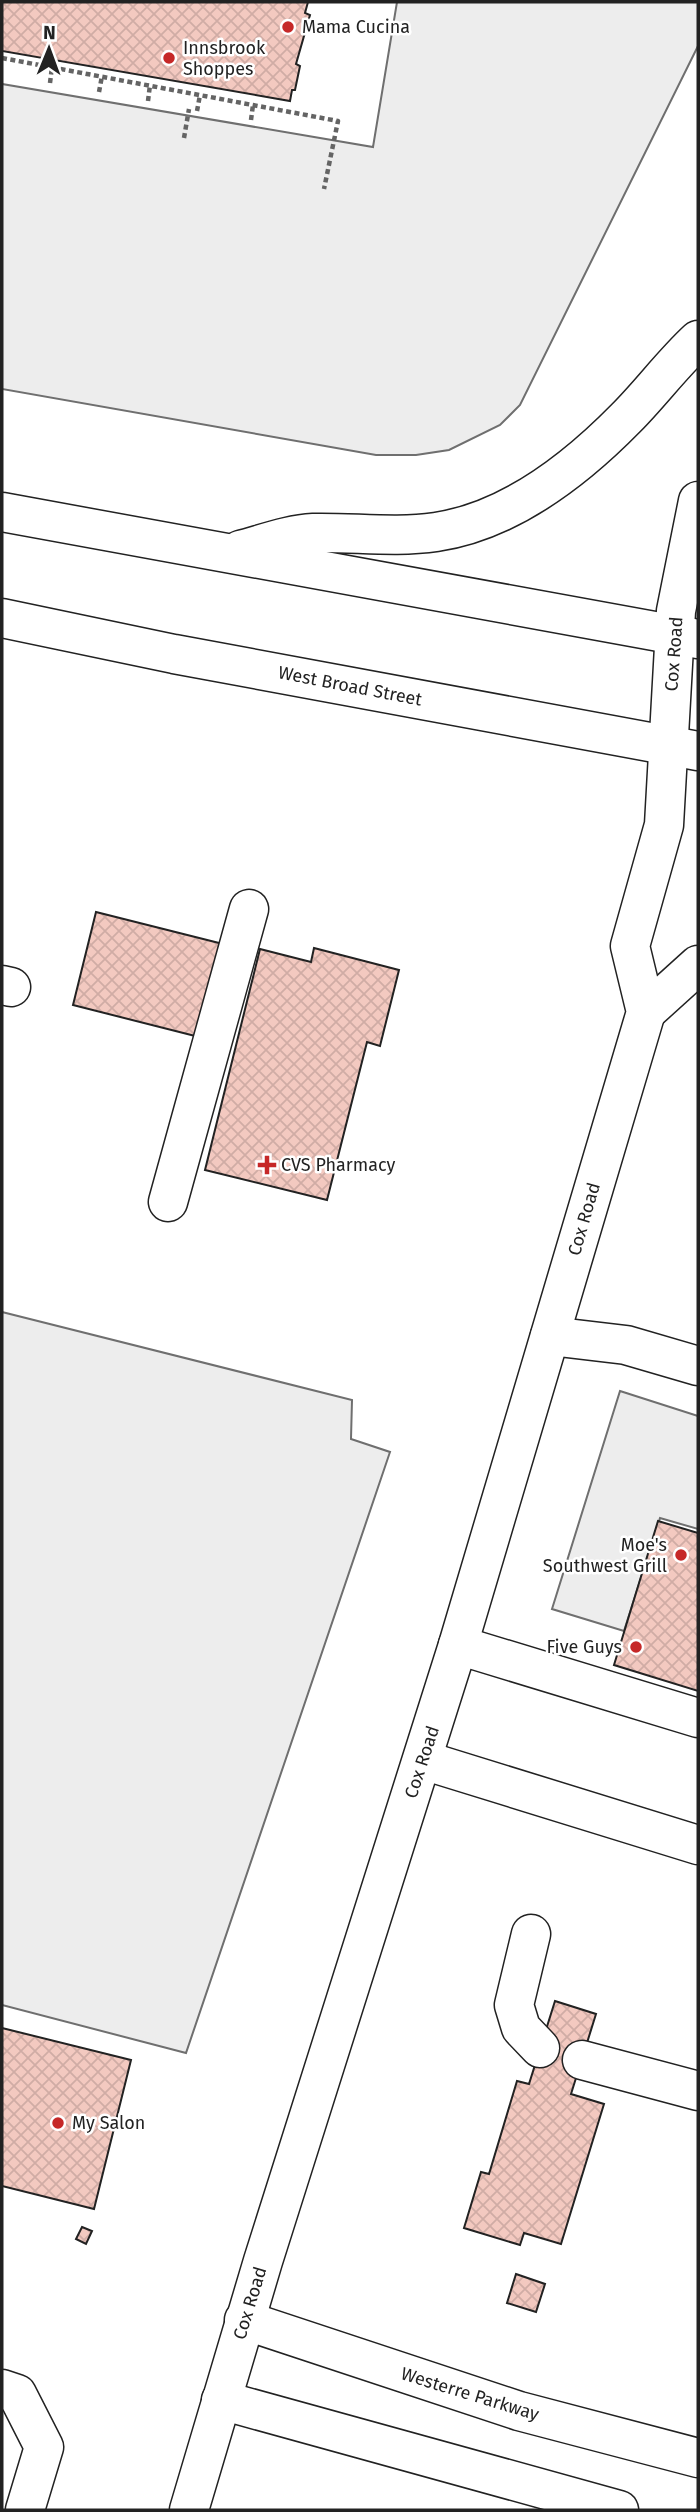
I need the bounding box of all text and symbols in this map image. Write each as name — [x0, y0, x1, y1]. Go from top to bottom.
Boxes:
north arrow — [14, 14, 84, 84]
place label: Mama Cucina — [302, 16, 410, 38]
marker: Mama Cucina — [280, 19, 296, 35]
text: N — [43, 21, 56, 44]
place label: Innsbrook Shoppes — [183, 37, 266, 80]
marker: Innsbrook Shoppes — [161, 50, 177, 66]
street label: Cox Road — [660, 616, 688, 692]
street label: West Broad Street — [276, 661, 424, 711]
place label: CVS Pharmacy — [281, 1154, 396, 1176]
marker: CVS Pharmacy — [259, 1157, 275, 1173]
street label: Cox Road — [563, 1180, 605, 1258]
place label: Moe's Southwest Grill — [543, 1534, 667, 1577]
marker: Moe's Southwest Grill — [673, 1547, 689, 1563]
place label: Five Guys — [546, 1636, 622, 1658]
marker: Five Guys — [628, 1639, 644, 1655]
street label: Cox Road — [400, 1723, 444, 1801]
place label: My Salon — [72, 2112, 145, 2134]
marker: My Salon — [50, 2115, 66, 2131]
street label: Cox Road — [229, 2264, 271, 2342]
street label: Westerre Parkway — [398, 2363, 542, 2426]

